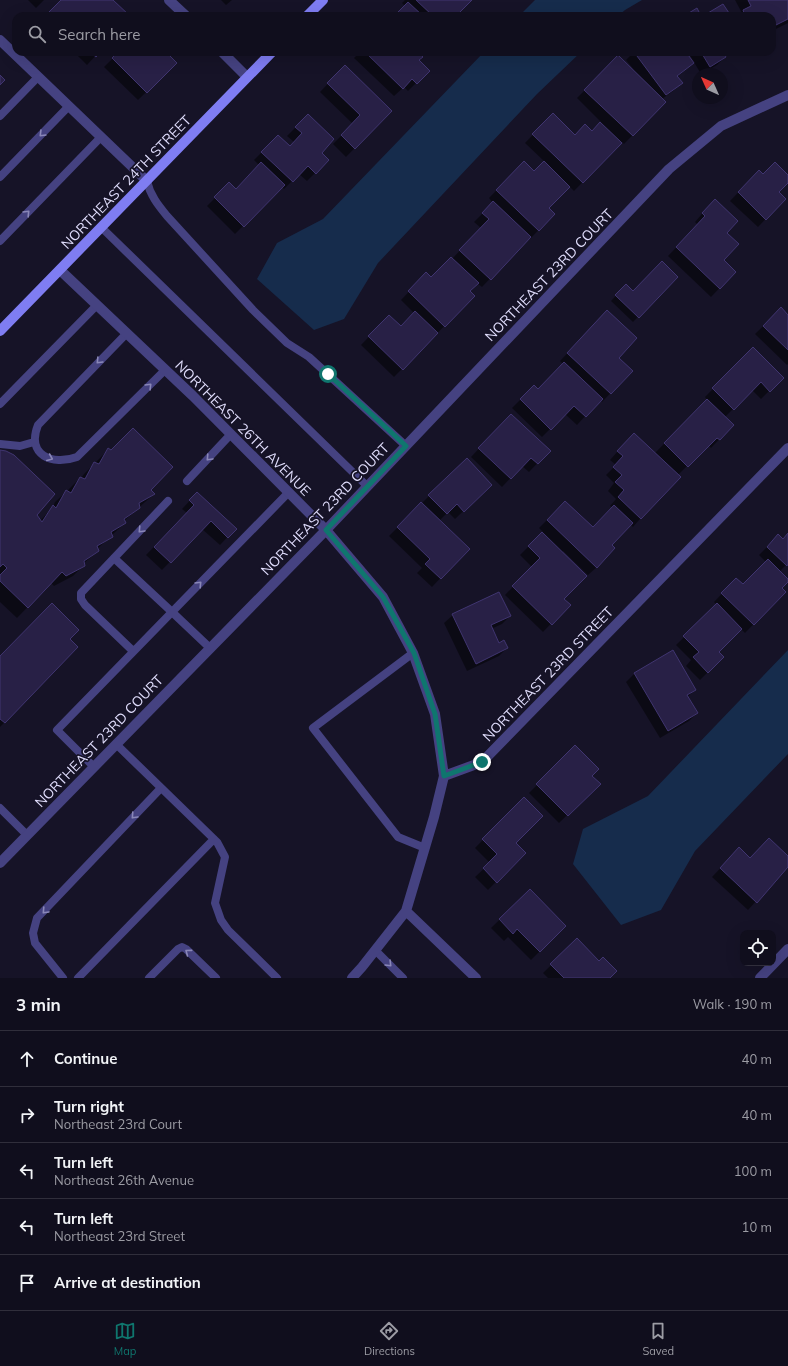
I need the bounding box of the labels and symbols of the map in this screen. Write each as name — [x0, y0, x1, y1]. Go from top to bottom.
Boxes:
north arrow — [692, 68, 728, 104]
street label: NORTHEAST 24TH STREET — [57, 111, 195, 253]
one-way arrow — [39, 129, 47, 137]
street label: NORTHEAST 23RD COURT — [481, 205, 617, 345]
one-way arrow — [22, 210, 30, 218]
one-way arrow — [97, 356, 104, 364]
street label: NORTHEAST 26TH AVENUE — [171, 356, 315, 500]
route start — [319, 365, 337, 383]
one-way arrow — [144, 383, 152, 391]
street label: NORTHEAST 23RD COURT — [257, 439, 393, 579]
one-way arrow — [46, 453, 53, 461]
one-way arrow — [206, 453, 214, 461]
one-way arrow — [139, 525, 146, 532]
one-way arrow — [194, 581, 202, 589]
street label: NORTHEAST 23RD STREET — [479, 602, 618, 745]
street label: NORTHEAST 23RD COURT — [31, 671, 167, 811]
route end — [473, 753, 491, 771]
one-way arrow — [131, 811, 139, 819]
one-way arrow — [43, 906, 50, 913]
one-way arrow — [185, 949, 192, 956]
one-way arrow — [384, 959, 392, 967]

